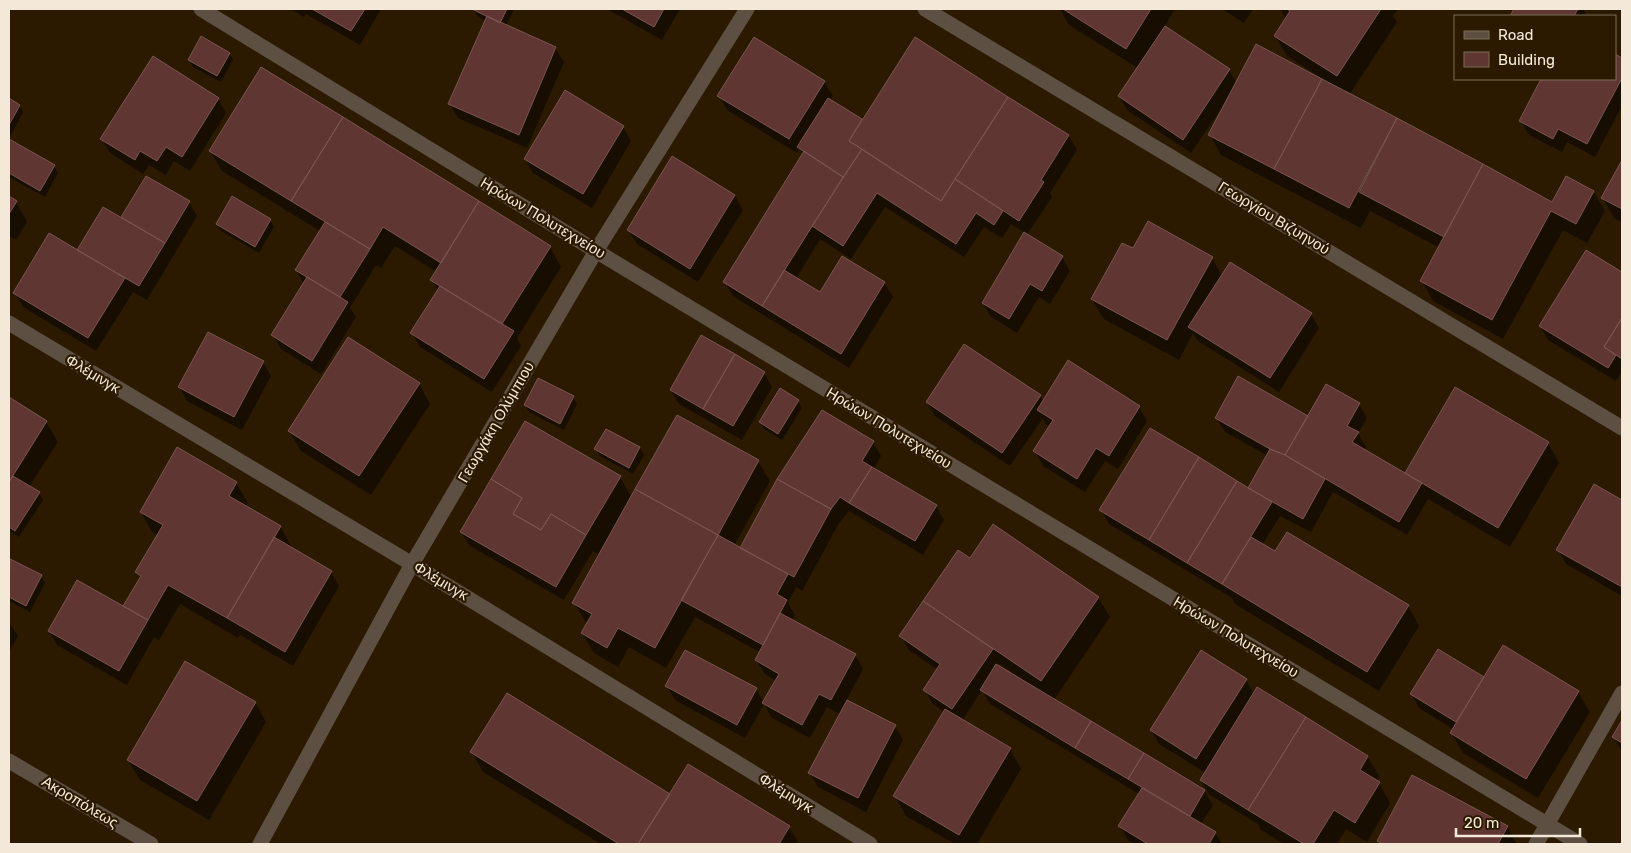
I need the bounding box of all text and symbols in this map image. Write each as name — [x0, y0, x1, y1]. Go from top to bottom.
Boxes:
legend — [1454, 15, 1616, 80]
text: Road — [1498, 26, 1534, 44]
text: Building — [1498, 51, 1555, 69]
street label: Ηρώων Πολυτεχνείου — [477, 174, 609, 262]
street label: Γεωργίου Βιζυηνού — [1215, 178, 1333, 258]
street label: Φλέμινγκ — [62, 351, 124, 398]
street label: Γεωργάκη Ολύμπιου — [454, 358, 538, 486]
street label: Ηρώων Πολυτεχνείου — [823, 384, 955, 472]
street label: Φλέμινγκ — [410, 558, 472, 605]
street label: Ηρώων Πολυτεχνείου — [1170, 593, 1302, 681]
street label: Φλέμινγκ — [756, 769, 817, 817]
street label: Ακροπόλεως — [39, 772, 121, 832]
scale bar — [1456, 806, 1580, 838]
text: 20 m — [1464, 814, 1499, 832]

